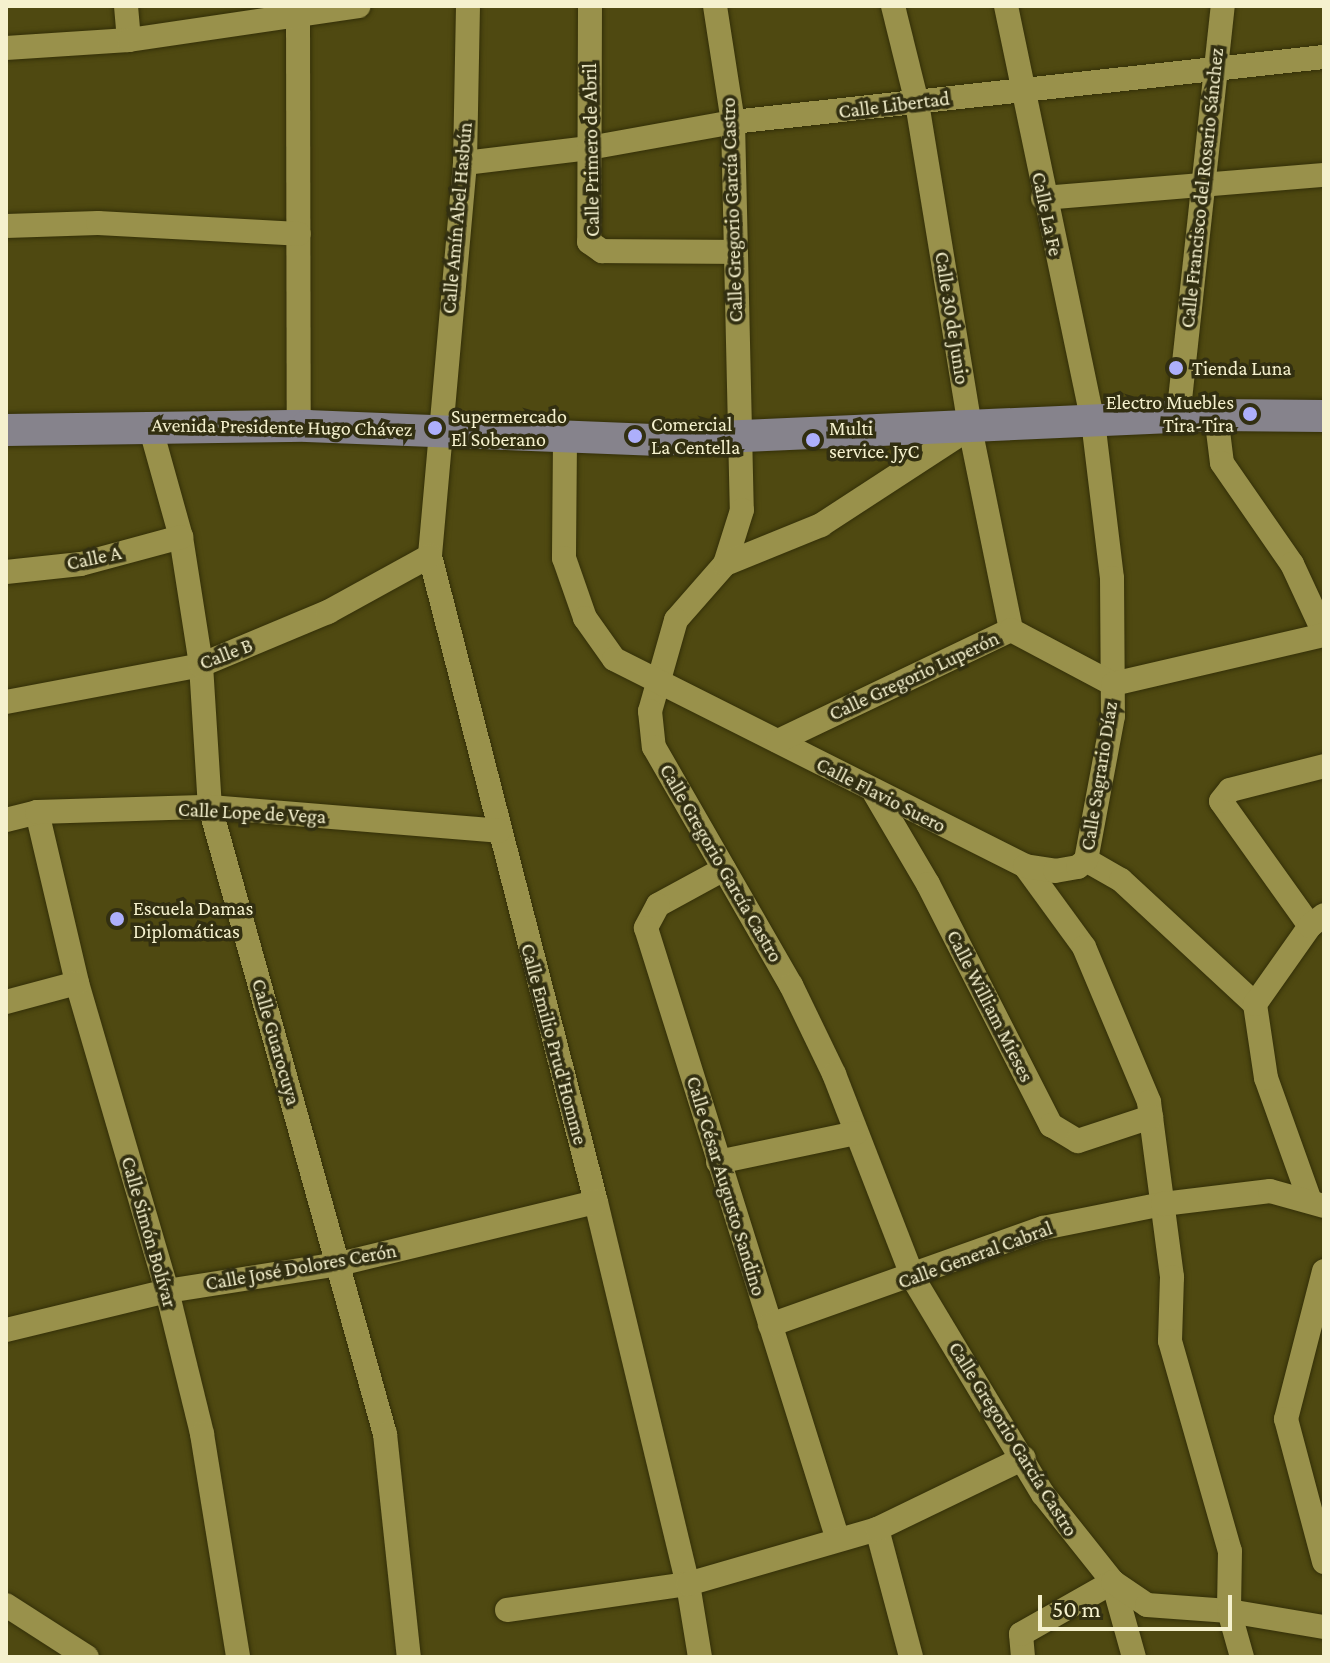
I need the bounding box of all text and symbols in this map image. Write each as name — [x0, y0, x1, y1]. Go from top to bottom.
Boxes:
street label: Calle Francisco del Rosario Sánchez — [1175, 47, 1229, 329]
street label: Calle Primero de Abril — [577, 63, 605, 237]
street label: Calle Libertad — [837, 86, 951, 124]
street label: Calle Gregorio García Castro — [716, 97, 748, 323]
street label: Calle Amín Abel Hasbún — [437, 121, 477, 315]
street label: Calle La Fe — [1026, 170, 1068, 258]
street label: Calle 30 de Junio — [930, 250, 974, 386]
place label: Tienda Luna — [1192, 356, 1292, 380]
marker: Tienda Luna — [1167, 359, 1185, 377]
place label: Electro Muebles Tira-Tira — [1106, 390, 1234, 437]
place label: Supermercado El Soberano — [451, 404, 567, 451]
marker: Electro Muebles Tira-Tira — [1241, 405, 1259, 423]
place label: Comercial La Centella — [651, 412, 740, 459]
street label: Avenida Presidente Hugo Chávez — [151, 413, 413, 441]
place label: Multi service. JyC — [829, 416, 919, 463]
marker: Supermercado El Soberano — [426, 419, 444, 437]
marker: Comercial La Centella — [626, 427, 644, 445]
marker: Multi service. JyC — [804, 431, 822, 449]
street label: Calle A — [64, 541, 124, 575]
street label: Calle Gregorio Luperón — [825, 626, 1003, 726]
street label: Calle B — [196, 633, 256, 675]
street label: Calle Sagrario Díaz — [1075, 700, 1123, 852]
street label: Calle Flavio Suero — [812, 752, 950, 838]
street label: Calle Gregorio García Castro — [654, 760, 788, 966]
street label: Calle Lope de Vega — [177, 797, 327, 829]
place label: Escuela Damas Diplomáticas — [133, 896, 253, 943]
marker: Escuela Damas Diplomáticas — [108, 910, 126, 928]
street label: Calle William Mieses — [941, 926, 1039, 1086]
street label: Calle Emilio Prud'Homme — [516, 941, 592, 1147]
street label: Calle Guarocuya — [246, 976, 306, 1108]
street label: Calle César Augusto Sandino — [681, 1073, 771, 1299]
street label: Calle Simón Bolívar — [116, 1154, 182, 1310]
street label: Calle General Cabral — [895, 1216, 1055, 1294]
street label: Calle José Dolores Cerón — [204, 1238, 398, 1296]
street label: Calle Gregorio García Castro — [943, 1337, 1083, 1541]
scale bar — [1042, 1579, 1236, 1629]
text: 50 m — [1052, 1595, 1101, 1622]

